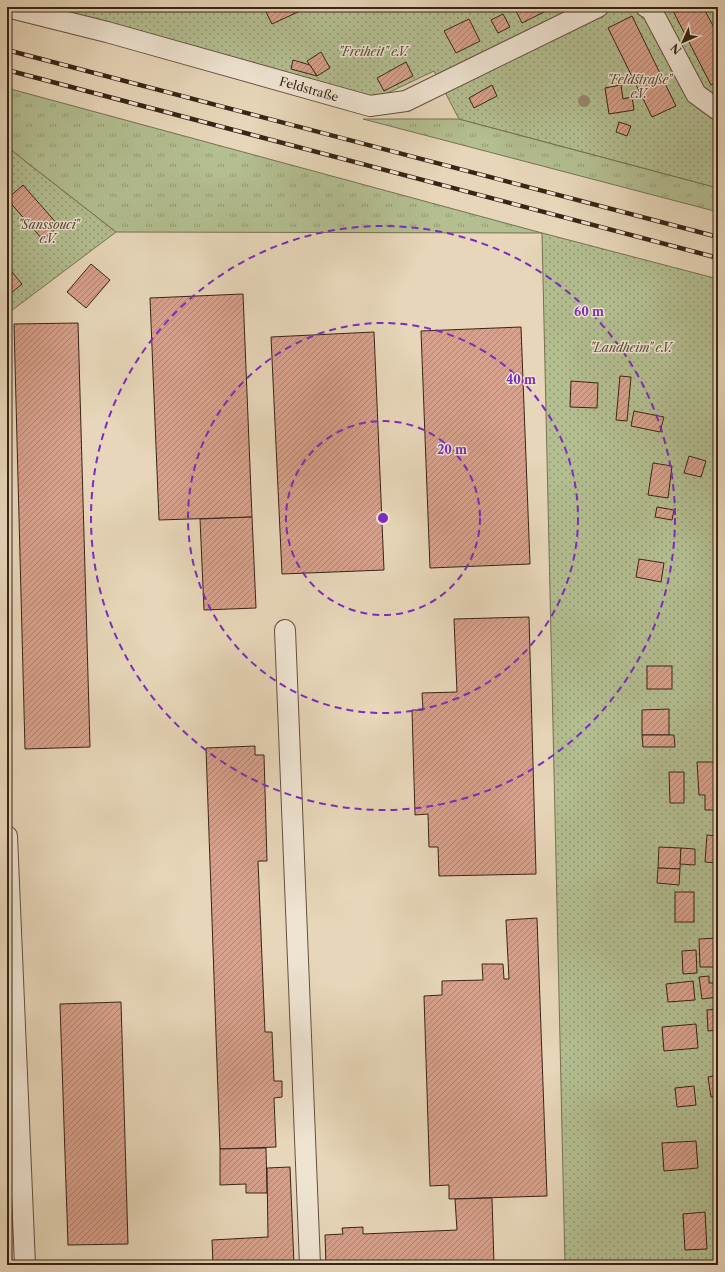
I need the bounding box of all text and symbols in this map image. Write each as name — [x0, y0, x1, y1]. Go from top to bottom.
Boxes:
north arrow — [663, 22, 703, 62]
text: N — [667, 40, 684, 57]
park label: "Freiheit" e.V. — [338, 44, 410, 59]
park label: "Feldstraße" e.V. — [607, 72, 674, 101]
street label: Feldstraße — [278, 73, 340, 105]
park label: "Sanssouci" e.V. — [17, 217, 81, 246]
text: 60 m — [574, 304, 604, 319]
park label: "Landheim" e.V. — [589, 340, 674, 355]
text: 40 m — [506, 372, 536, 387]
text: 20 m — [437, 442, 467, 457]
centre of rings — [376, 511, 390, 525]

